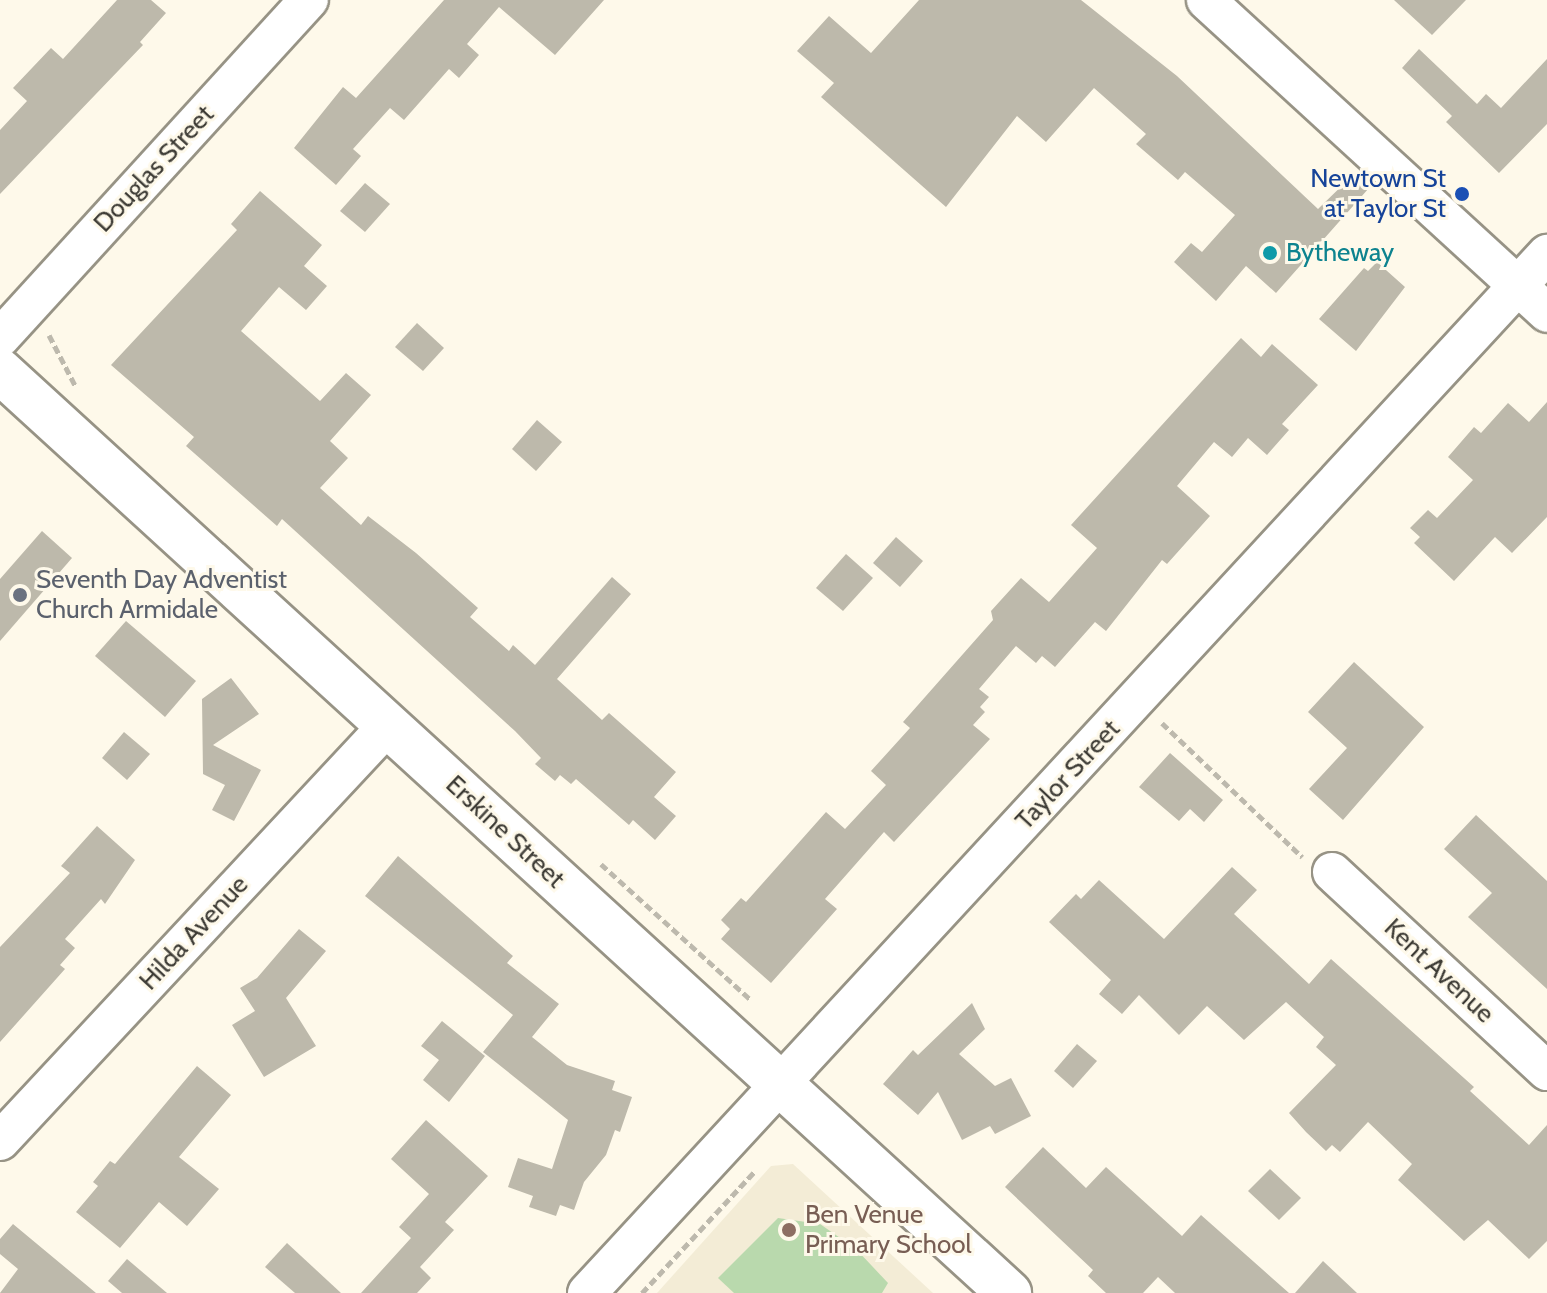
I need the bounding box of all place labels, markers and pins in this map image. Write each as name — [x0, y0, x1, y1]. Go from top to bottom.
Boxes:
place label: Newtown St at Taylor St — [1310, 163, 1446, 224]
marker: Newtown St at Taylor St — [1453, 185, 1471, 203]
place label: Bytheway — [1286, 237, 1394, 269]
marker: Bytheway — [1261, 244, 1279, 262]
place label: Seventh Day Adventist Church Armidale — [36, 564, 287, 626]
marker: Seventh Day Adventist Church Armidale — [11, 586, 29, 604]
place label: Ben Venue Primary School — [805, 1199, 972, 1260]
marker: Ben Venue Primary School — [780, 1221, 798, 1239]

